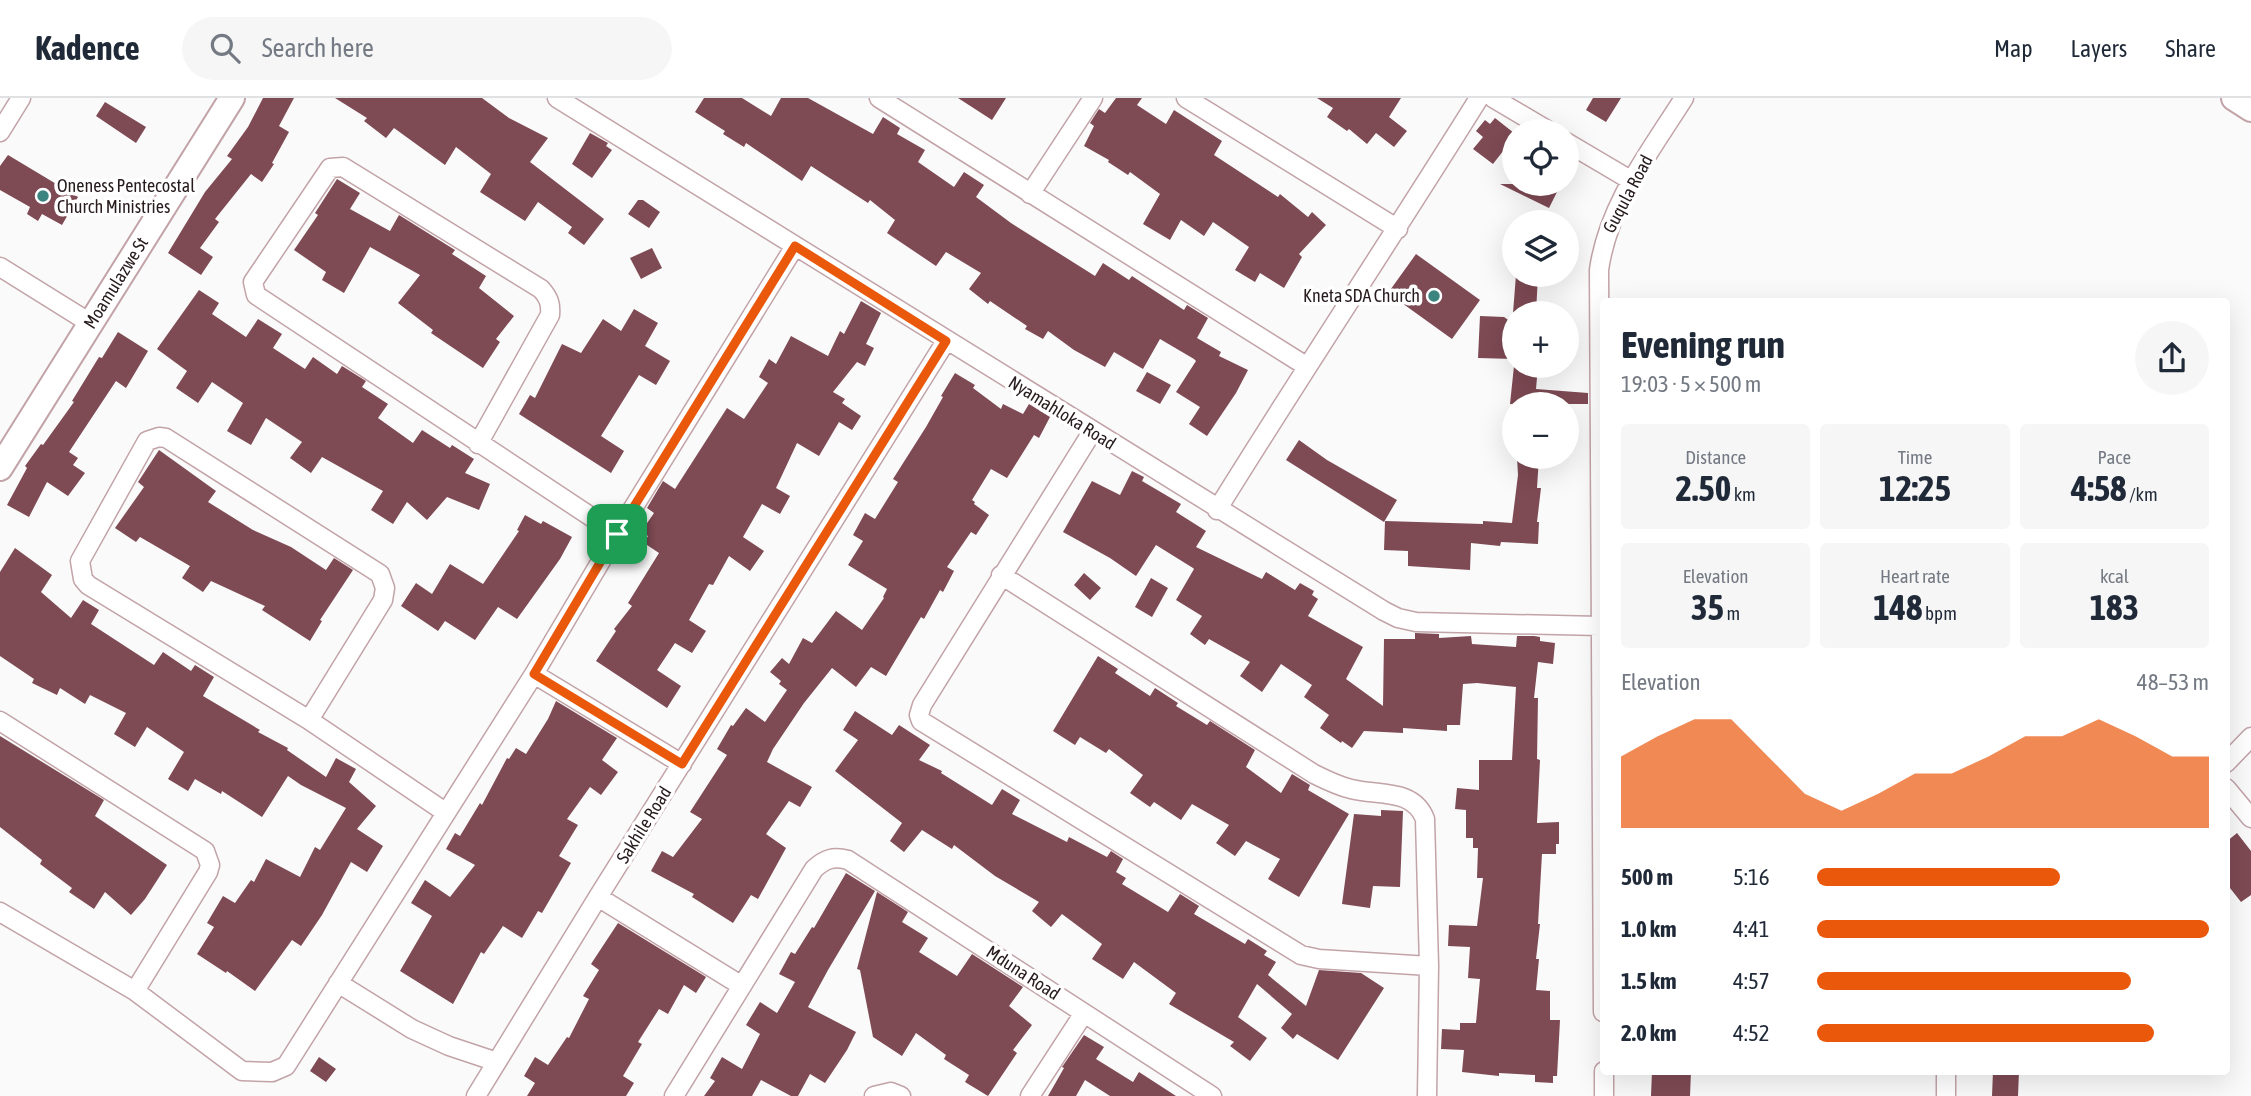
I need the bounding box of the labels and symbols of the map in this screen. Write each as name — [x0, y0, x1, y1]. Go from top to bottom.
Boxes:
street label: Guqula Road — [1598, 151, 1657, 236]
place label: Oneness Pentecostal Church Ministries — [57, 175, 195, 217]
marker: Oneness Pentecostal Church Ministries — [35, 188, 51, 204]
street label: Moamulazwe St — [79, 233, 152, 332]
place label: Kneta SDA Church — [1303, 285, 1420, 306]
marker: Kneta SDA Church — [1426, 288, 1442, 304]
street label: Nyamahloka Road — [1005, 371, 1120, 454]
pin — [587, 504, 647, 564]
street label: Sakhile Road — [612, 783, 675, 867]
street label: Mduna Road — [983, 941, 1064, 1004]

